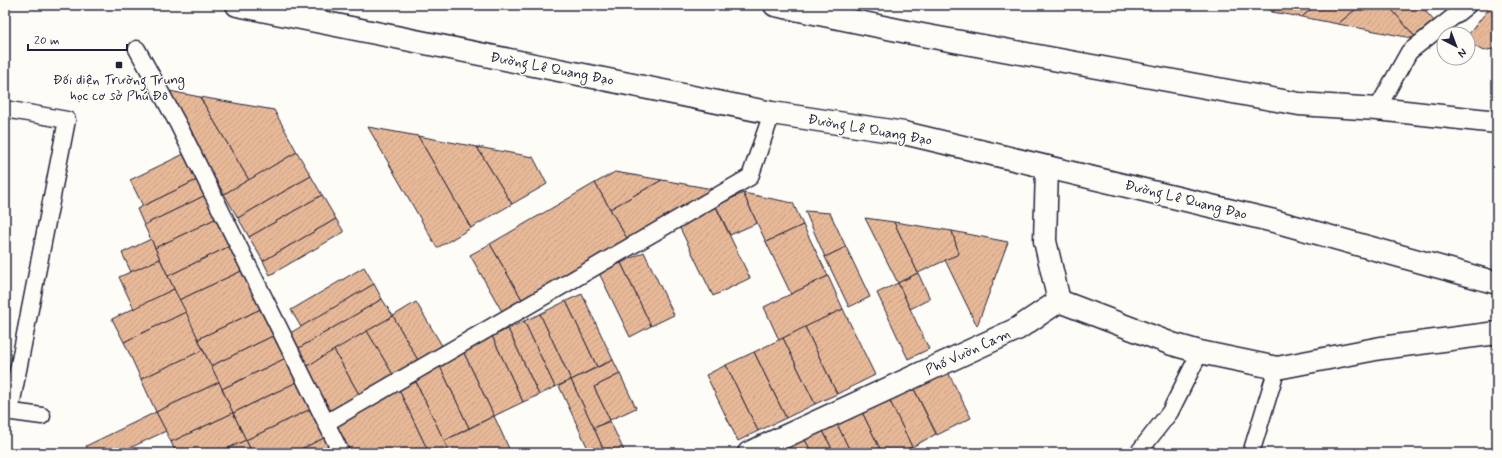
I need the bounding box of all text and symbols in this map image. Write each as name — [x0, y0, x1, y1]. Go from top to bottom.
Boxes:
scale bar — [28, 26, 127, 52]
north arrow — [1436, 26, 1476, 66]
text: 20 m — [34, 33, 60, 49]
text: N — [1455, 45, 1469, 60]
street label: Đường Lê Quang Đạo — [488, 48, 615, 92]
marker: Đối diện Trường Trung học cơ sở Phú Đô — [114, 60, 124, 70]
place label: Đối diện Trường Trung học cơ sở Phú Đô — [53, 71, 185, 105]
street label: Đường Lê Quang Đạo — [806, 110, 933, 152]
street label: Đường Lê Quang Đạo — [1122, 176, 1249, 226]
street label: Phố Vườn Cam — [923, 324, 1013, 380]

